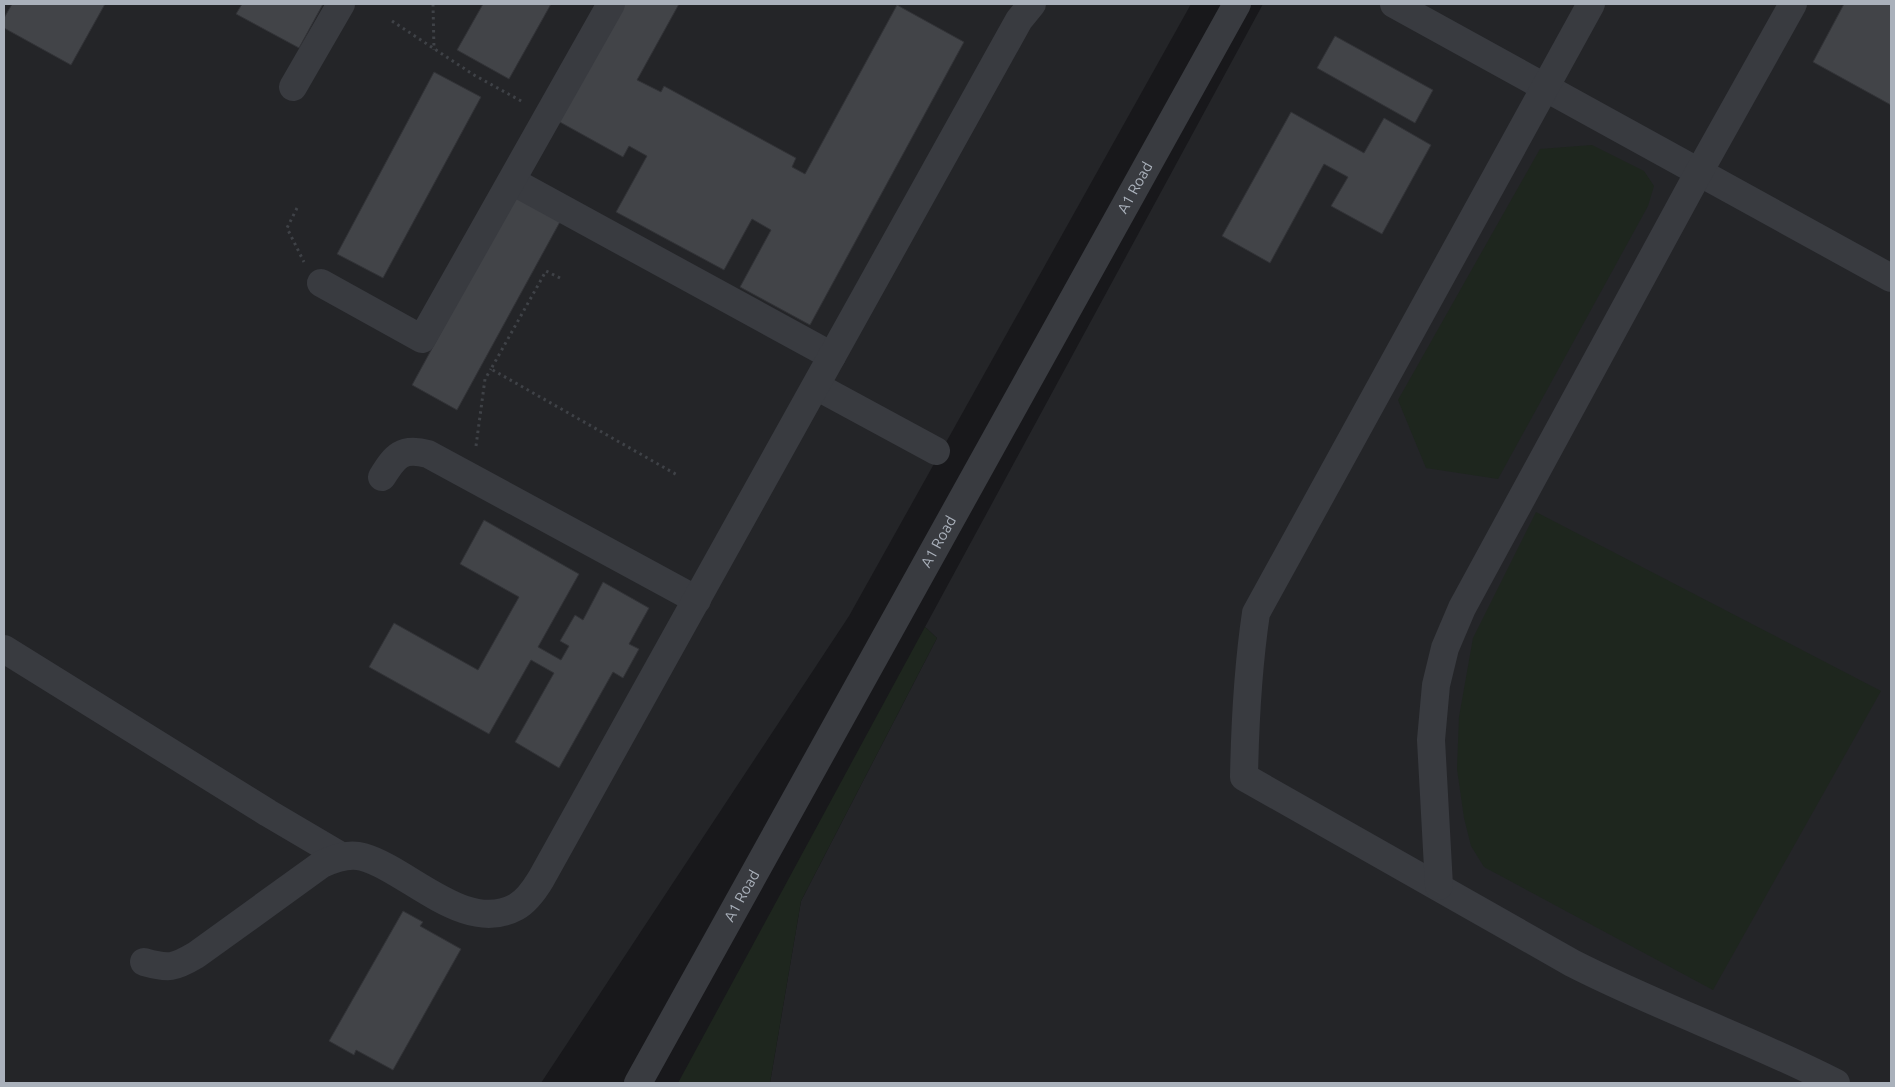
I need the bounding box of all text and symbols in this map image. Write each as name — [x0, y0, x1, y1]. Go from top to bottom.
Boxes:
street label: A1 Road — [1113, 159, 1156, 216]
street label: A1 Road — [917, 513, 959, 570]
street label: A1 Road — [720, 867, 763, 924]

